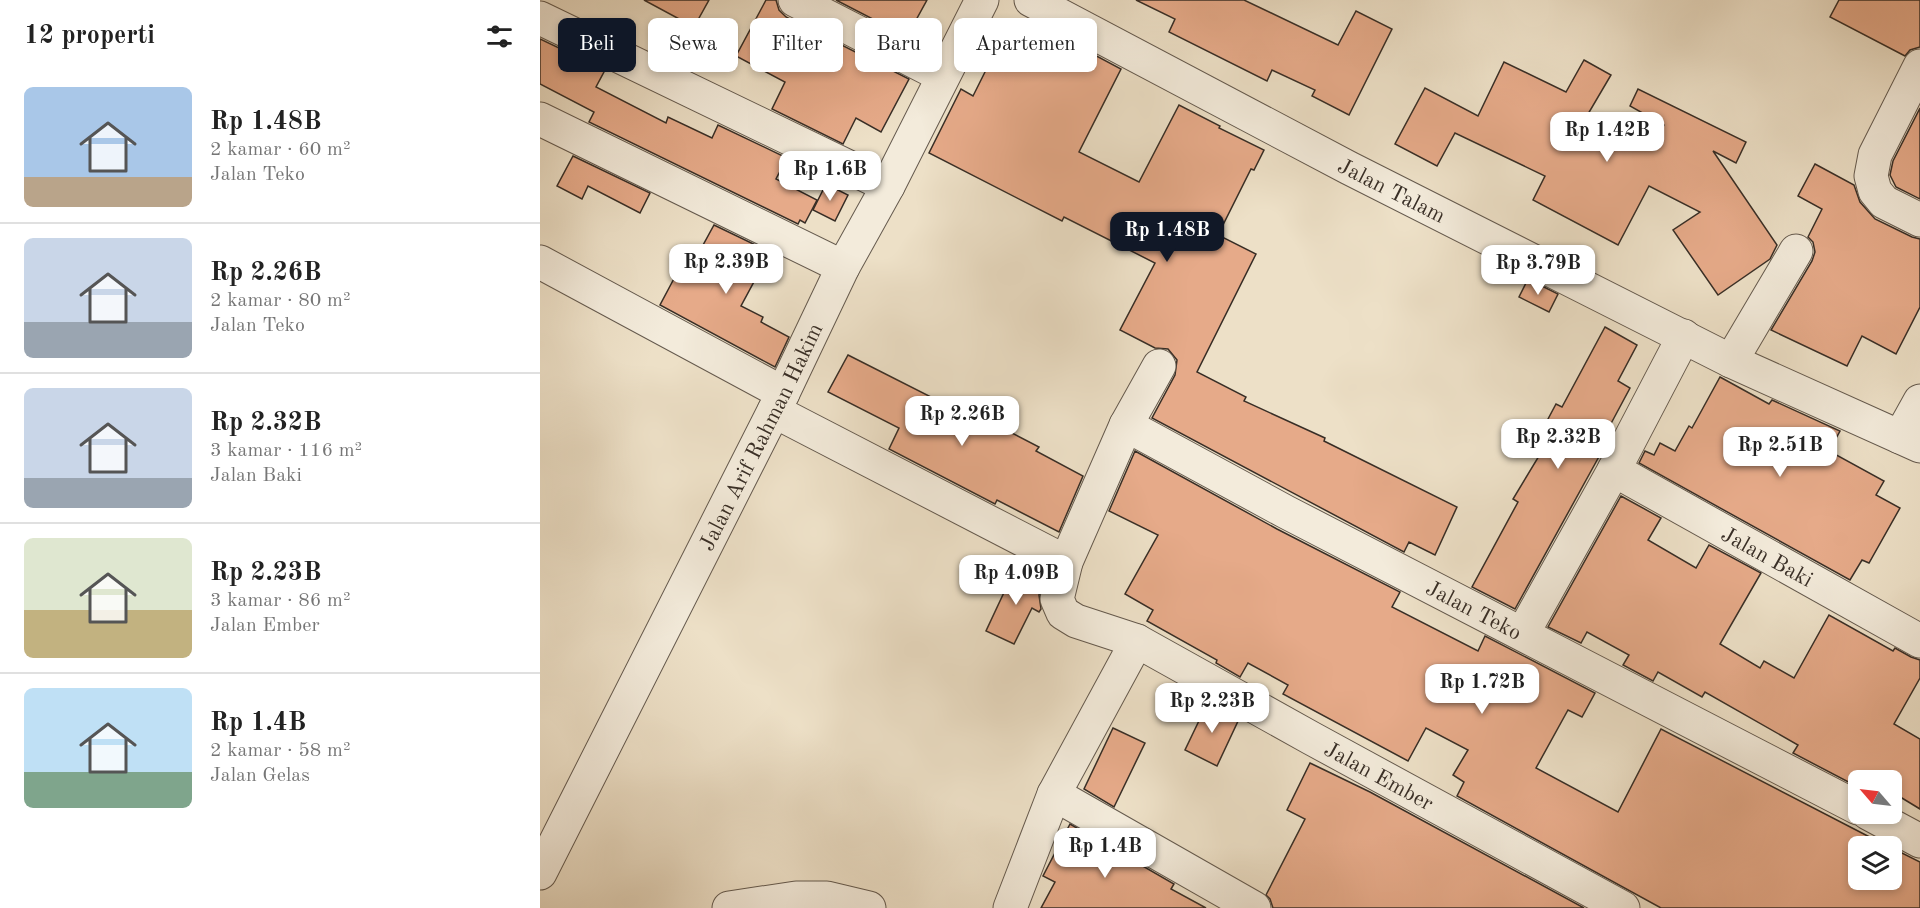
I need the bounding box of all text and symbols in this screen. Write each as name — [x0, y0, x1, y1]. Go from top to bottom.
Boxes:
chip: Beli — [558, 18, 636, 72]
chip: Sewa — [648, 18, 738, 72]
chip: Filter — [750, 18, 843, 72]
chip: Baru — [855, 18, 942, 72]
chip: Apartemen — [954, 18, 1097, 72]
icon: filters — [483, 20, 516, 53]
text: 12 properti — [24, 23, 155, 49]
text: Rp 1.48B — [210, 109, 321, 135]
icon: home — [72, 111, 144, 183]
pin: Rp 1.42B — [1545, 112, 1669, 163]
text: Rp 1.42B — [1564, 121, 1650, 141]
text: 2 kamar · 60 m² — [210, 140, 351, 160]
pin: Rp 1.6B — [775, 151, 885, 202]
street label: Jalan Talam — [1334, 155, 1449, 228]
text: Rp 1.6B — [793, 160, 867, 180]
text: Jalan Teko — [210, 165, 305, 185]
pin: Rp 1.48B — [1105, 212, 1229, 263]
text: Rp 1.48B — [1124, 221, 1210, 241]
pin: Rp 2.39B — [664, 244, 788, 295]
pin: Rp 3.79B — [1476, 245, 1600, 296]
text: Rp 2.39B — [683, 253, 769, 273]
text: Rp 3.79B — [1495, 254, 1581, 274]
text: Rp 2.26B — [210, 260, 321, 286]
icon: home — [72, 262, 144, 334]
text: 2 kamar · 80 m² — [210, 291, 351, 311]
text: Jalan Teko — [210, 316, 305, 336]
street label: Jalan Arif Rahman Hakim — [696, 320, 828, 555]
pin: Rp 2.26B — [900, 396, 1024, 447]
text: Rp 2.26B — [919, 405, 1005, 425]
text: Rp 2.32B — [210, 410, 321, 436]
icon: home — [72, 412, 144, 484]
pin: Rp 2.32B — [1496, 419, 1620, 470]
pin: Rp 2.51B — [1718, 427, 1842, 478]
text: Rp 2.32B — [1515, 428, 1601, 448]
text: Rp 2.51B — [1737, 436, 1823, 456]
text: 3 kamar · 116 m² — [210, 441, 362, 461]
text: Jalan Baki — [210, 466, 302, 486]
street label: Jalan Baki — [1717, 523, 1816, 592]
pin: Rp 4.09B — [954, 555, 1078, 606]
text: Rp 2.23B — [210, 560, 321, 586]
icon: home — [72, 562, 144, 634]
text: Rp 4.09B — [973, 564, 1059, 584]
street label: Jalan Teko — [1422, 577, 1525, 645]
text: 3 kamar · 86 m² — [210, 591, 351, 611]
text: Jalan Ember — [210, 616, 320, 636]
pin: Rp 1.72B — [1420, 664, 1544, 715]
text: Rp 1.72B — [1439, 673, 1525, 693]
pin: Rp 2.23B — [1150, 683, 1274, 734]
text: Rp 2.23B — [1169, 692, 1255, 712]
text: Rp 1.4B — [210, 710, 306, 736]
icon: home — [72, 712, 144, 784]
street label: Jalan Ember — [1320, 738, 1437, 816]
text: 2 kamar · 58 m² — [210, 741, 351, 761]
text: Jalan Gelas — [210, 766, 310, 786]
north arrow — [1848, 770, 1902, 824]
map controls — [1848, 770, 1902, 890]
pin: Rp 1.4B — [1050, 828, 1160, 879]
button: layers — [1848, 836, 1902, 890]
text: Rp 1.4B — [1068, 837, 1142, 857]

